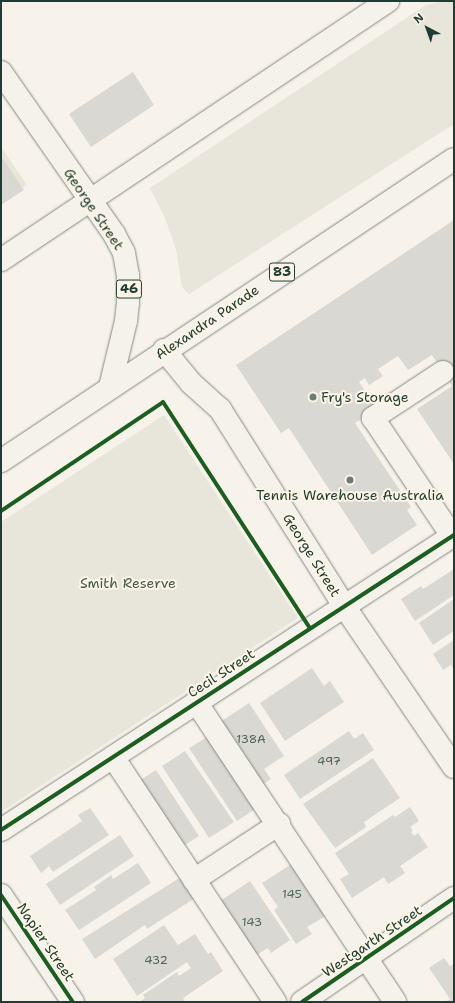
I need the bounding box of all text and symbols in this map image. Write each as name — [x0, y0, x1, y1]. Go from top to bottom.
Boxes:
north arrow — [407, 8, 447, 48]
text: N — [411, 10, 427, 27]
street label: George Street — [60, 165, 128, 253]
road number: 83 — [268, 261, 296, 283]
road number: 46 — [115, 278, 143, 300]
street label: Alexandra Parade — [152, 281, 262, 363]
place label: Fry's Storage — [321, 389, 409, 405]
marker: Fry's Storage — [308, 392, 318, 402]
marker: Tennis Warehouse Australia — [345, 475, 355, 485]
place label: Tennis Warehouse Australia — [256, 487, 444, 503]
street label: George Street — [280, 510, 344, 600]
park label: Smith Reserve — [80, 575, 176, 591]
street label: Cecil Street — [184, 645, 258, 701]
house number: 138A — [236, 733, 266, 747]
house number: 497 — [317, 755, 341, 769]
house number: 145 — [282, 888, 302, 902]
street label: Napier Street — [14, 900, 78, 984]
street label: Westgarth Street — [319, 901, 425, 981]
house number: 143 — [242, 916, 262, 930]
house number: 432 — [144, 954, 168, 968]

